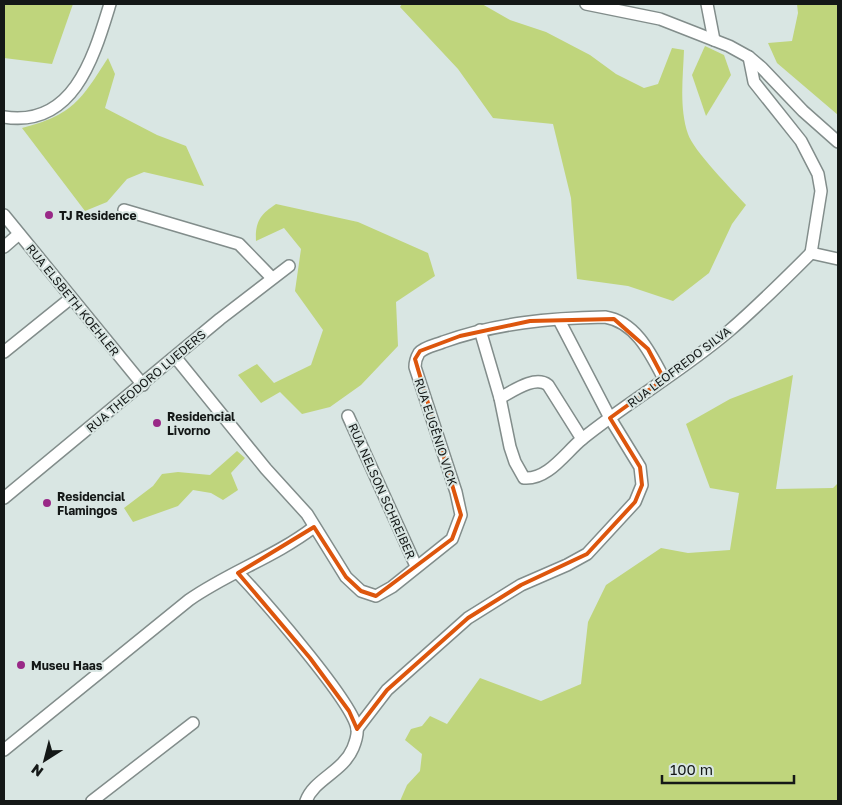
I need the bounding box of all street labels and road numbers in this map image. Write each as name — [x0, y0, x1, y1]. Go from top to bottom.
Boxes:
street label: RUA ELSBETH KOEHLER — [23, 241, 123, 359]
street label: RUA LEOFREDO SILVA — [624, 323, 734, 411]
street label: RUA THEODORO LUEDERS — [83, 326, 209, 435]
street label: RUA EUGÊNIO VICK — [412, 376, 460, 488]
street label: RUA NELSON SCHREIBER — [345, 421, 419, 561]

